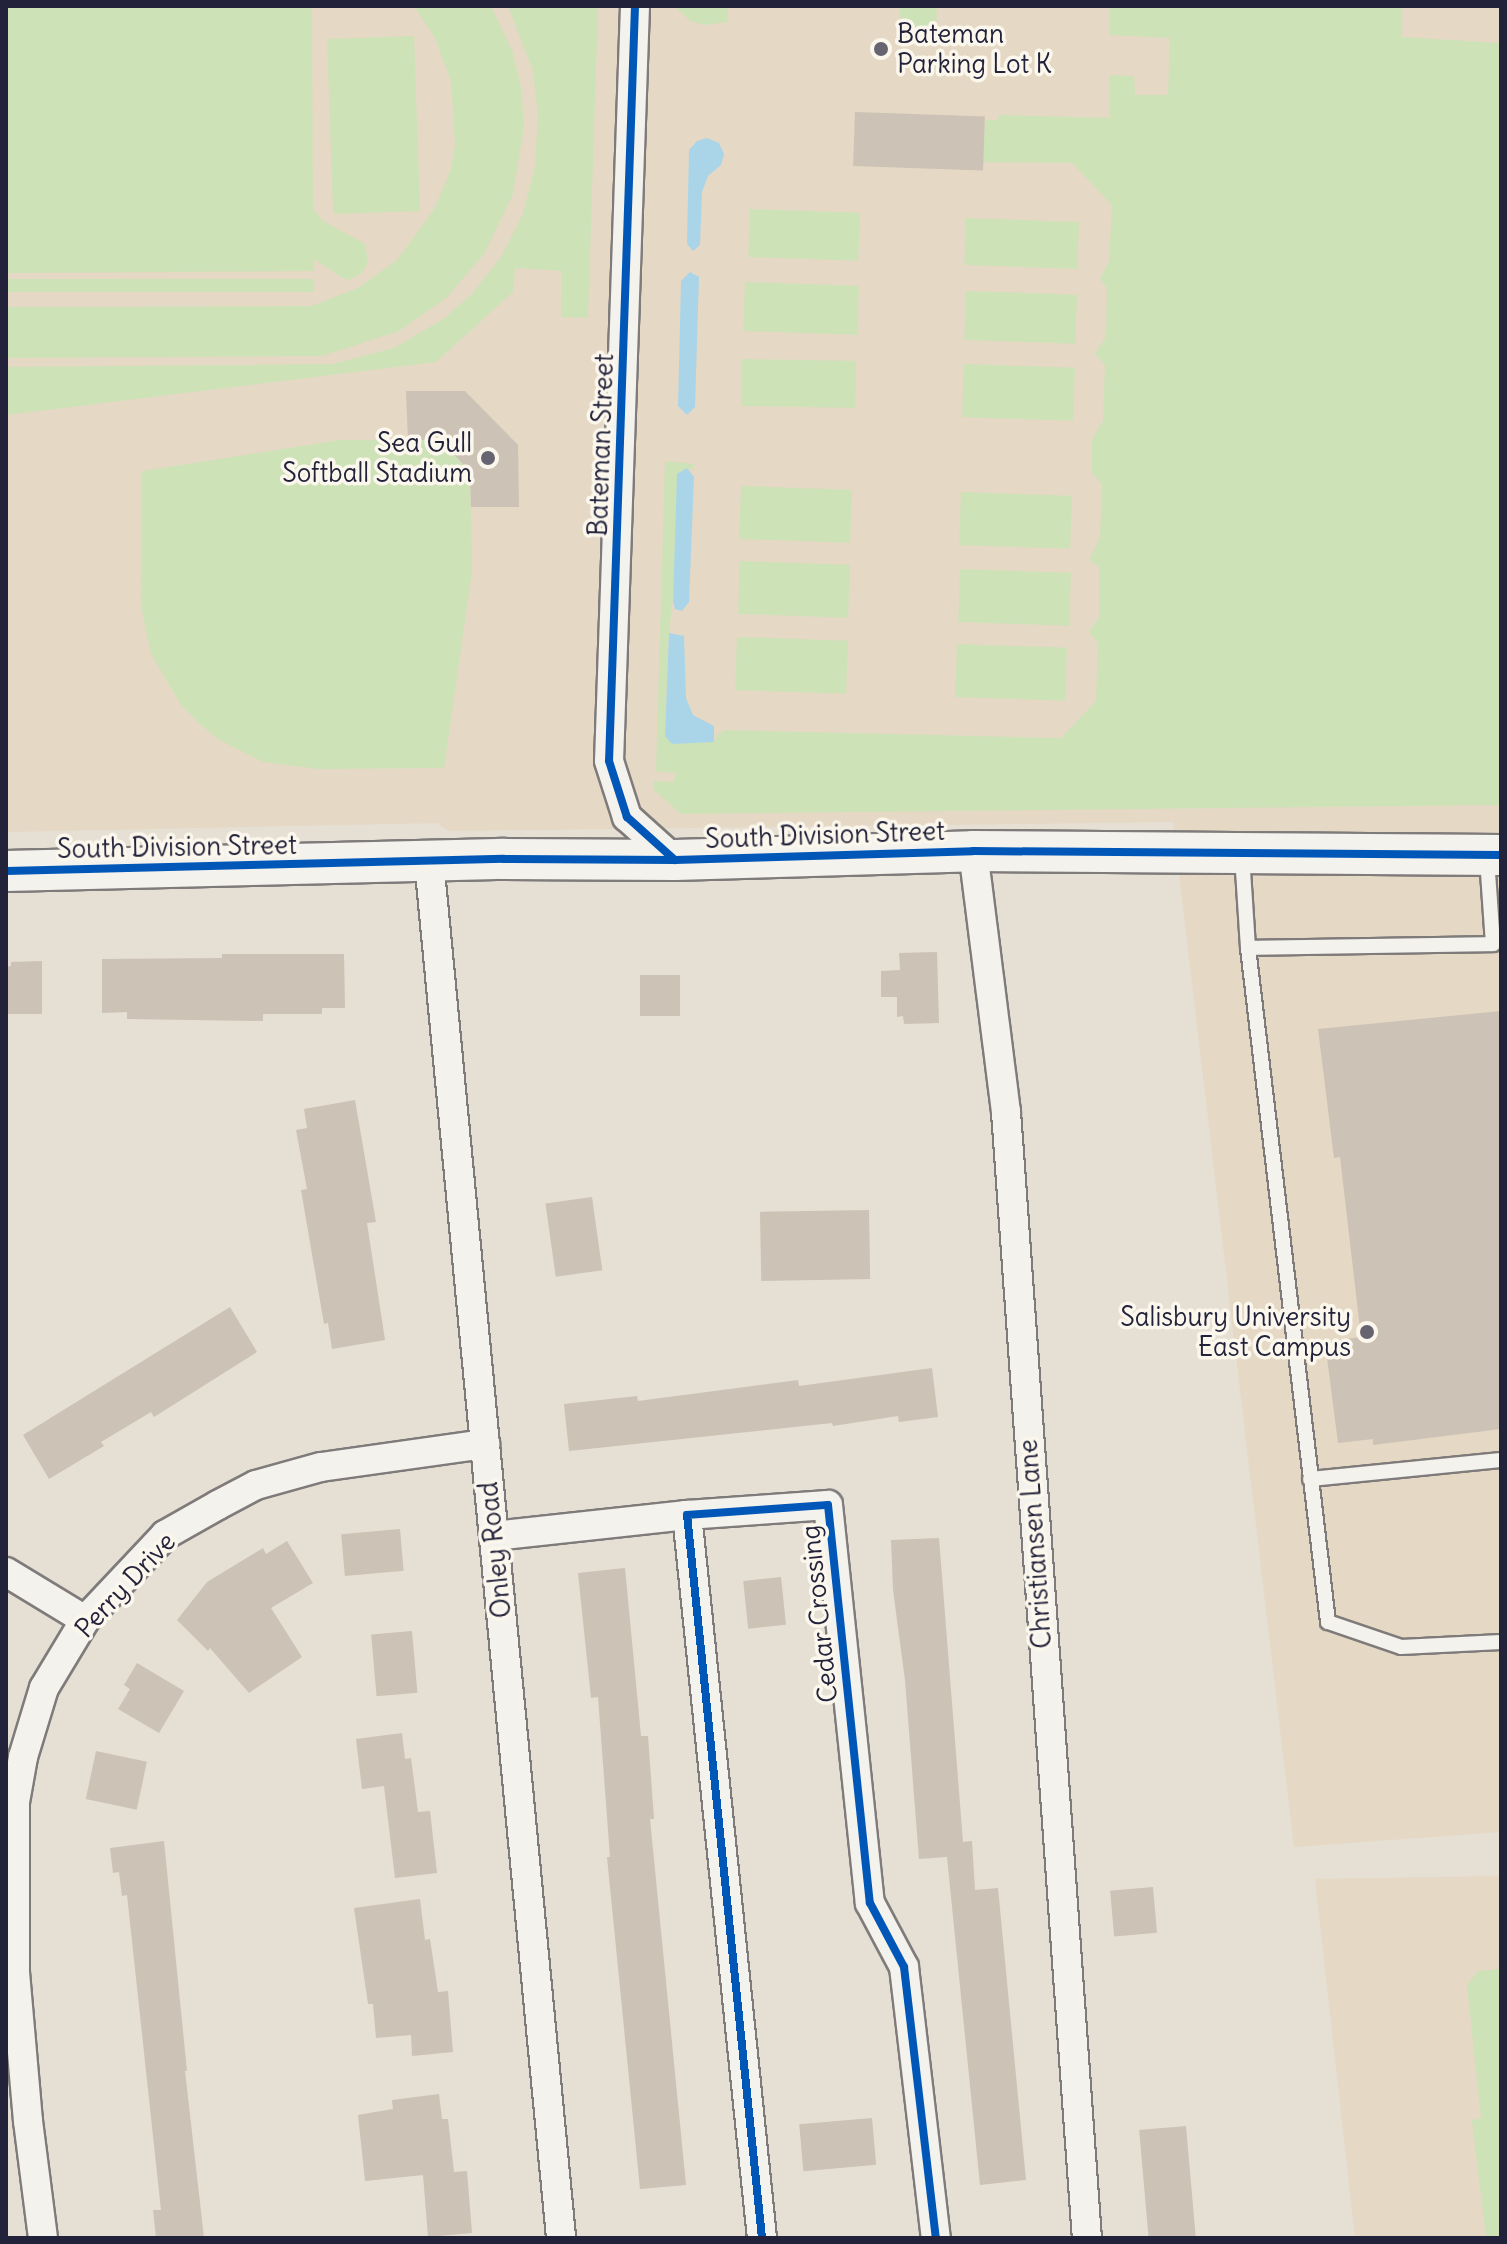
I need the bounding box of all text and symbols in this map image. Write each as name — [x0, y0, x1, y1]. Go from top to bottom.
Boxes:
place label: Bateman Parking Lot K — [897, 18, 1052, 80]
marker: Bateman Parking Lot K — [872, 40, 890, 58]
street label: Bateman Street — [582, 353, 620, 537]
place label: Sea Gull Softball Stadium — [282, 427, 472, 488]
marker: Sea Gull Softball Stadium — [479, 449, 497, 467]
street label: South Division Street — [705, 815, 945, 855]
street label: South Division Street — [57, 829, 297, 865]
place label: Salisbury University East Campus — [1120, 1301, 1351, 1362]
marker: Salisbury University East Campus — [1358, 1323, 1376, 1341]
street label: Christiansen Lane — [1012, 1438, 1058, 1650]
street label: Onley Road — [472, 1480, 518, 1620]
street label: Cedar Crossing — [794, 1524, 844, 1704]
street label: Perry Drive — [68, 1526, 182, 1644]

